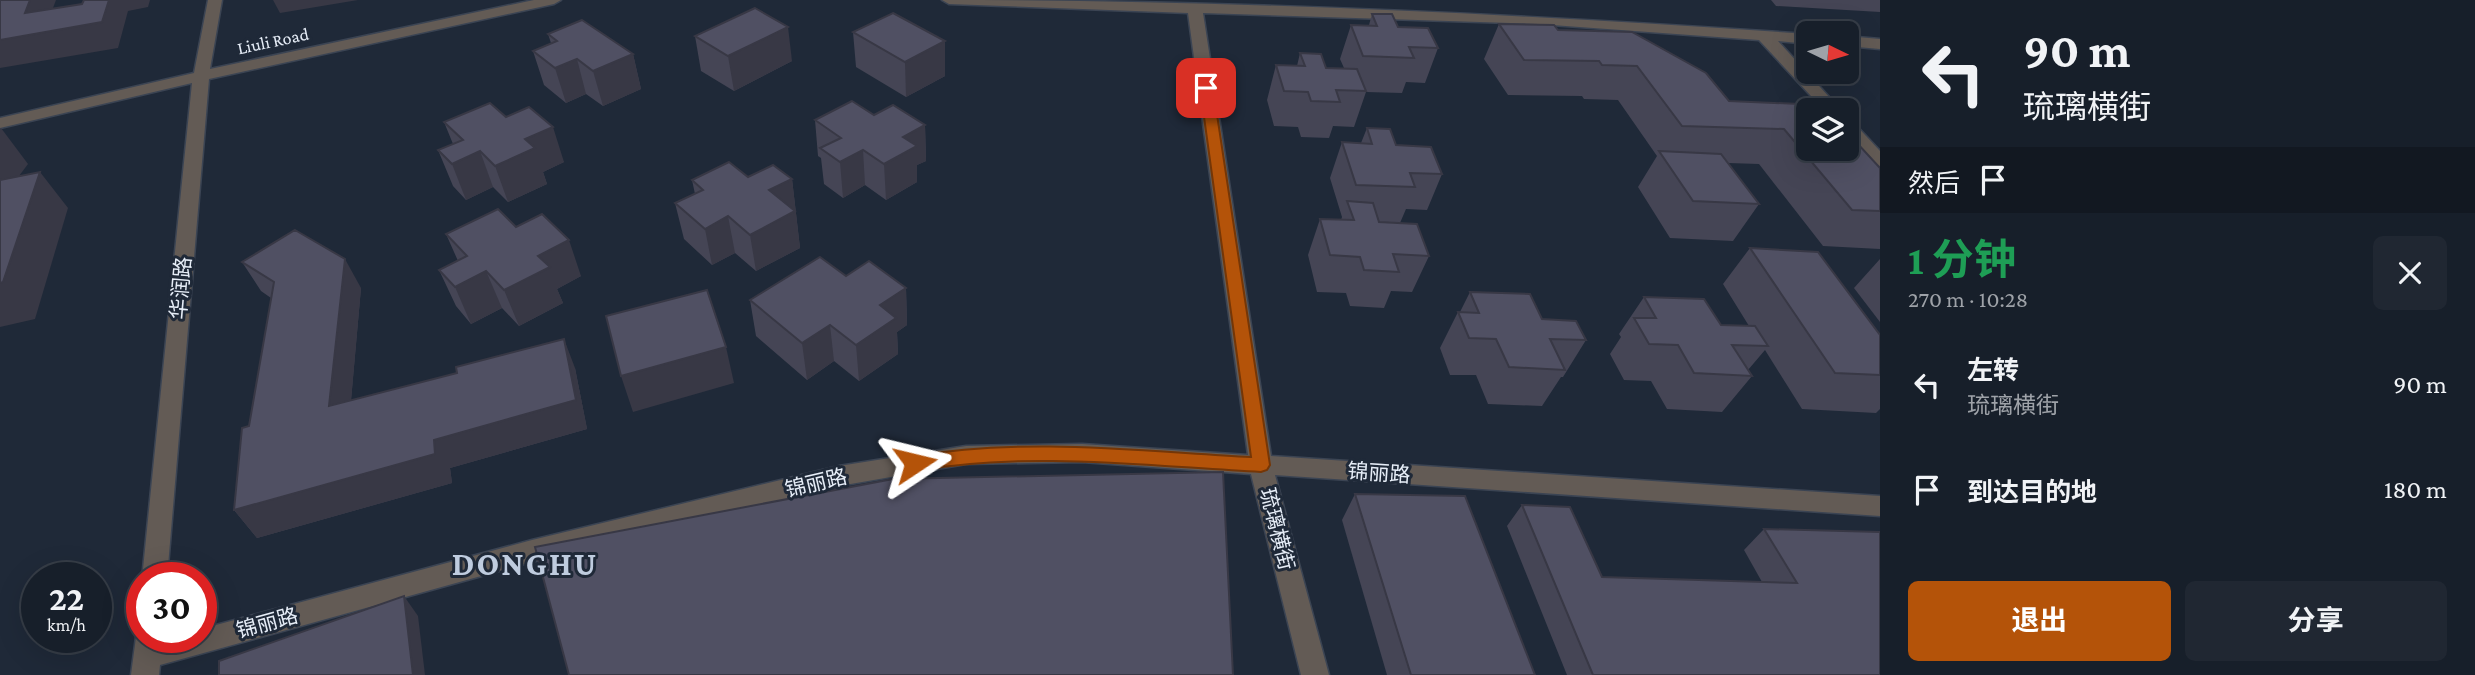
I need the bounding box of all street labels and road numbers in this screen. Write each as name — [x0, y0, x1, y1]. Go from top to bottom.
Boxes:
street label: Liuli Road — [235, 24, 311, 58]
street label: 华润路 — [166, 256, 196, 320]
street label: 锦丽路 — [1347, 459, 1411, 487]
street label: 锦丽路 — [783, 464, 849, 502]
street label: 琉璃横街 — [1255, 485, 1299, 573]
street label: 锦丽路 — [233, 603, 301, 643]

